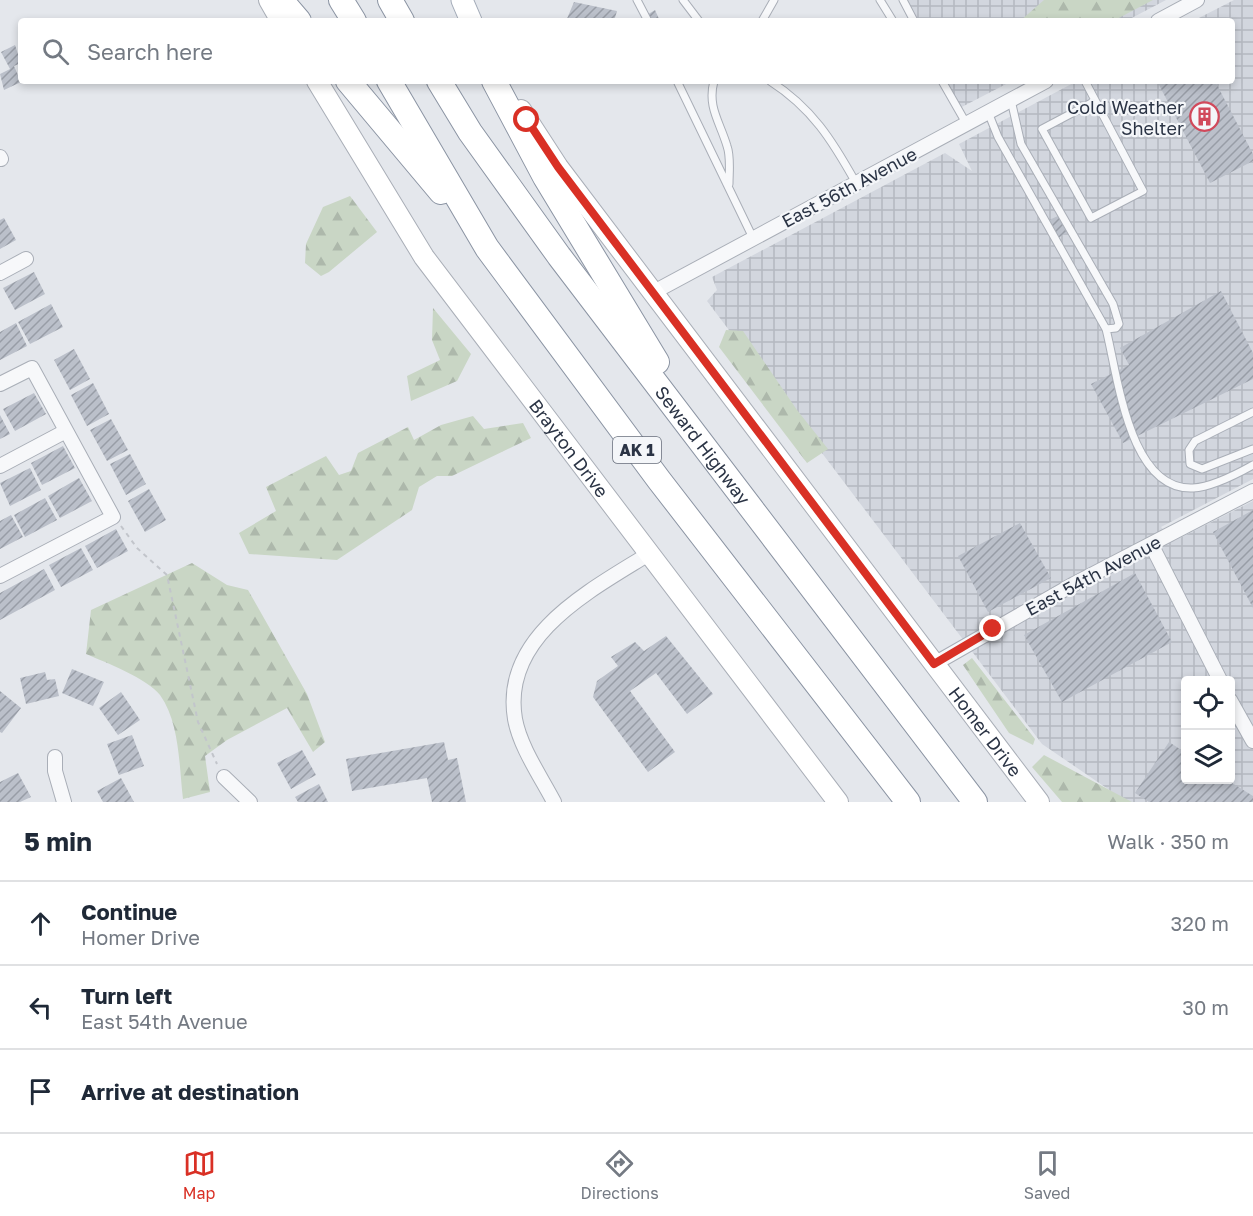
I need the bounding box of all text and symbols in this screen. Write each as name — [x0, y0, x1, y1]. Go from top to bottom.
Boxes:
search box — [18, 18, 1235, 84]
icon: search — [39, 35, 72, 68]
text: Search here — [87, 38, 213, 65]
place label: Cold Weather Shelter — [1067, 96, 1184, 139]
building icon: Cold Weather Shelter — [1189, 101, 1221, 133]
route start — [513, 106, 539, 132]
street label: East 56th Avenue — [778, 142, 920, 232]
street label: Seward Highway — [651, 381, 755, 509]
street label: Brayton Drive — [525, 395, 614, 502]
road number: AK 1 — [613, 437, 661, 463]
street label: East 54th Avenue — [1022, 530, 1164, 620]
route end — [979, 615, 1005, 641]
map controls — [1181, 676, 1235, 784]
button: locate — [1181, 676, 1235, 730]
street label: Homer Drive — [944, 682, 1027, 781]
button: layers — [1181, 730, 1235, 784]
text: 5 min — [24, 826, 92, 857]
text: Walk · 350 m — [1107, 829, 1229, 853]
text: Continue — [81, 898, 177, 925]
icon: ahead — [24, 907, 57, 940]
text: 320 m — [1171, 911, 1229, 935]
text: Homer Drive — [81, 925, 200, 949]
text: Turn left — [81, 982, 172, 1009]
icon: left — [24, 991, 57, 1024]
text: 30 m — [1182, 995, 1229, 1019]
text: East 54th Avenue — [81, 1009, 248, 1033]
icon: arrive — [24, 1075, 57, 1108]
text: Arrive at destination — [81, 1078, 299, 1105]
tab: Map — [183, 1147, 216, 1203]
tab: Directions — [581, 1147, 659, 1203]
tab: Saved — [1024, 1147, 1070, 1203]

